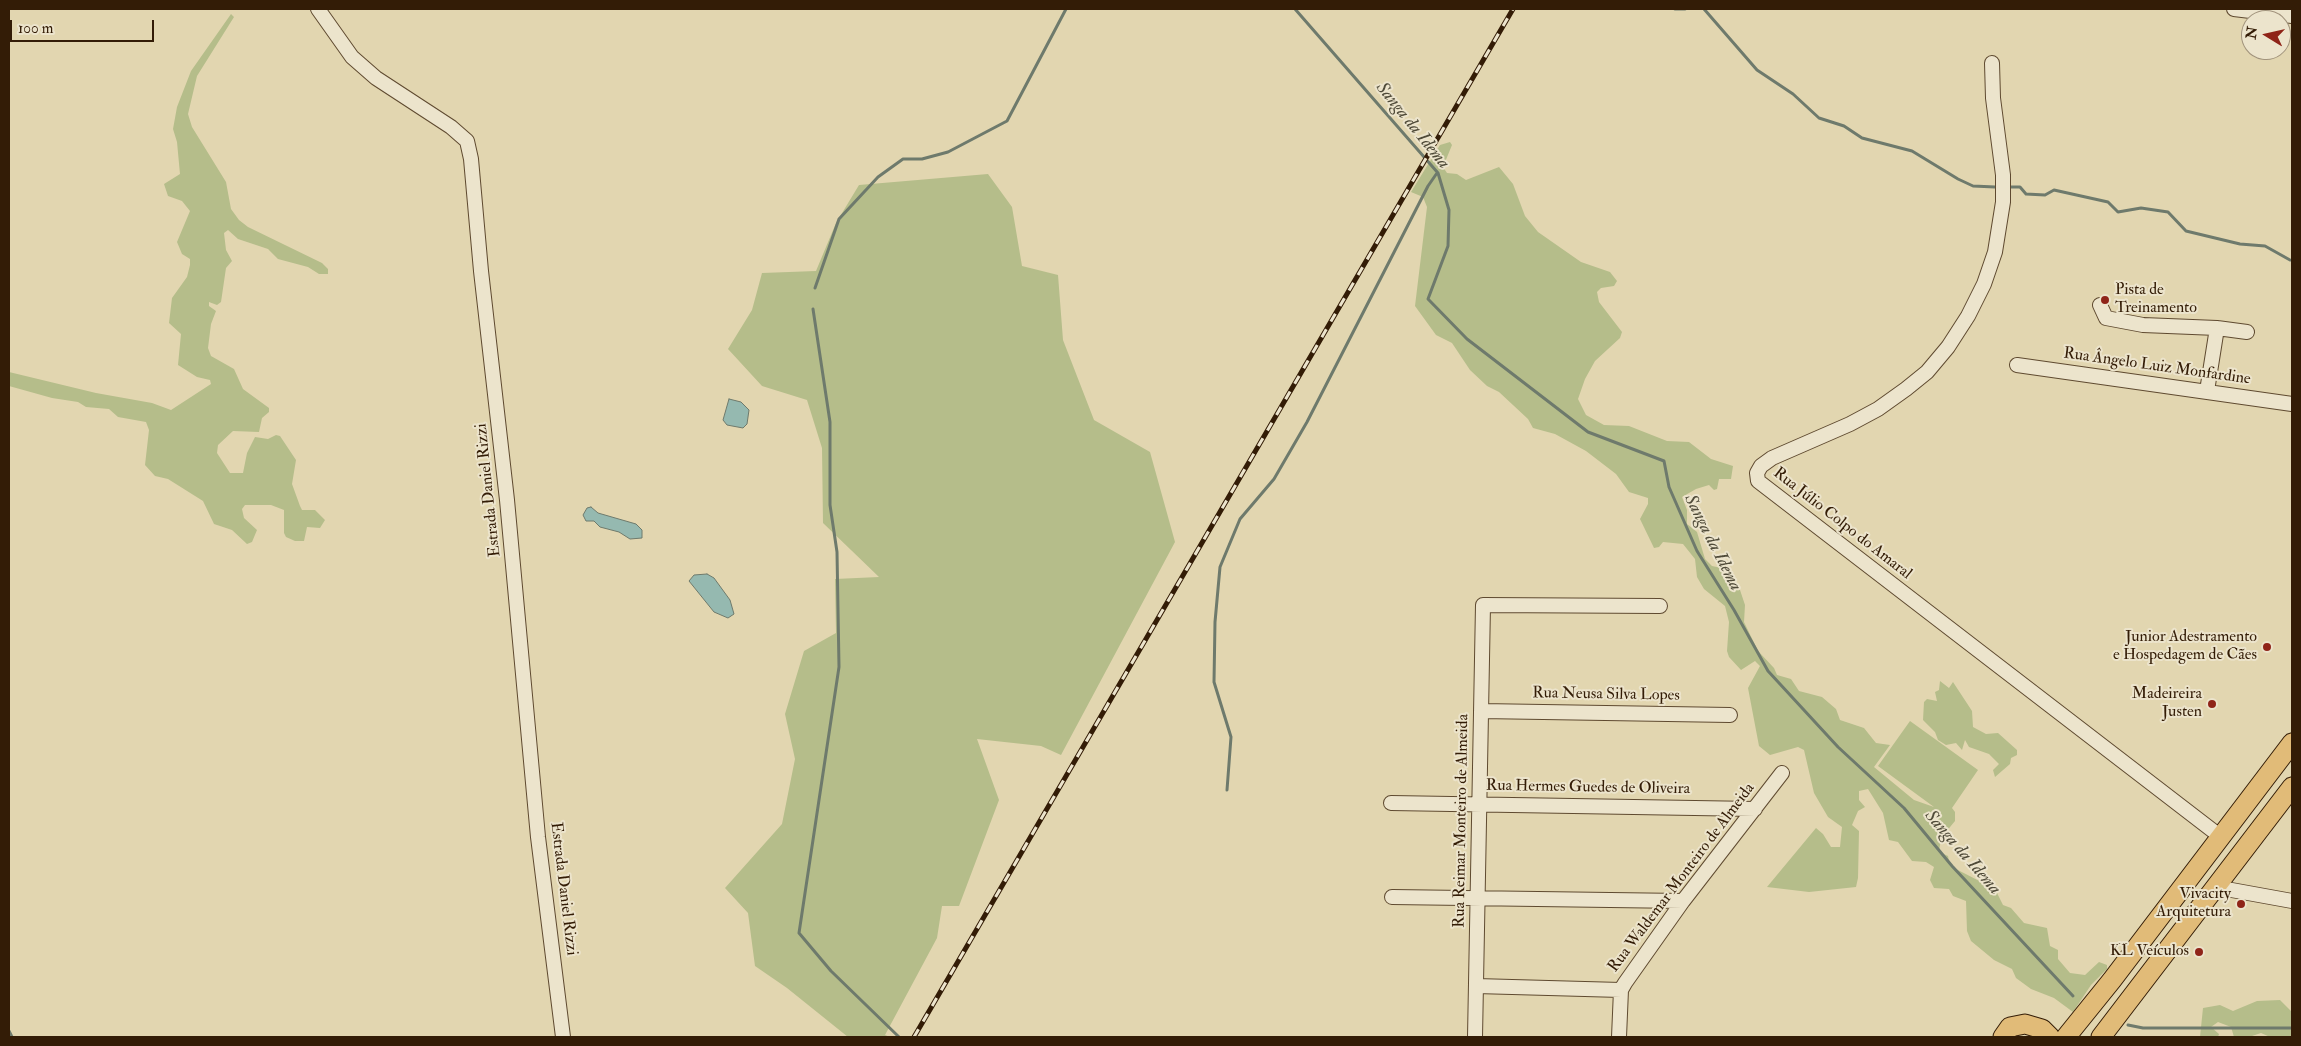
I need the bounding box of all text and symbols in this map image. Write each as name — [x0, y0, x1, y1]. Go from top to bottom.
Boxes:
scale bar — [12, 10, 156, 42]
north arrow — [2241, 10, 2291, 60]
text: 100 m — [18, 19, 53, 38]
text: N — [2242, 25, 2261, 40]
water label: Sanga da Idema — [1370, 78, 1454, 174]
place label: Pista de Treinamento — [2115, 281, 2197, 319]
marker: Pista de Treinamento — [2099, 294, 2111, 306]
street label: Rua Ângelo Luiz Monfardine — [2062, 344, 2252, 390]
street label: Estrada Daniel Rizzi — [472, 422, 506, 558]
street label: Rua Júlio Colpo do Amaral — [1769, 464, 1915, 584]
water label: Sanga da Idema — [1678, 491, 1746, 595]
place label: Junior Adestramento e Hospedagem de Cães — [2113, 628, 2257, 666]
marker: Junior Adestramento e Hospedagem de Cães — [2261, 641, 2273, 653]
street label: Rua Neusa Silva Lopes — [1532, 684, 1680, 706]
place label: Madeireira Justen — [2132, 685, 2202, 723]
marker: Madeireira Justen — [2206, 698, 2218, 710]
street label: Rua Reimar Monteiro de Almeida — [1451, 714, 1473, 928]
street label: Rua Hermes Guedes de Oliveira — [1486, 777, 1690, 799]
street label: Rua Waldemar Monteiro de Almeida — [1605, 780, 1759, 976]
water label: Sanga da Idema — [1919, 806, 2005, 900]
street label: Estrada Daniel Rizzi — [545, 821, 581, 957]
place label: Vivacity Arquitetura — [2156, 885, 2231, 923]
marker: Vivacity Arquitetura — [2235, 898, 2247, 910]
place label: KL Veículos — [2110, 942, 2189, 962]
marker: KL Veículos — [2193, 946, 2205, 958]

